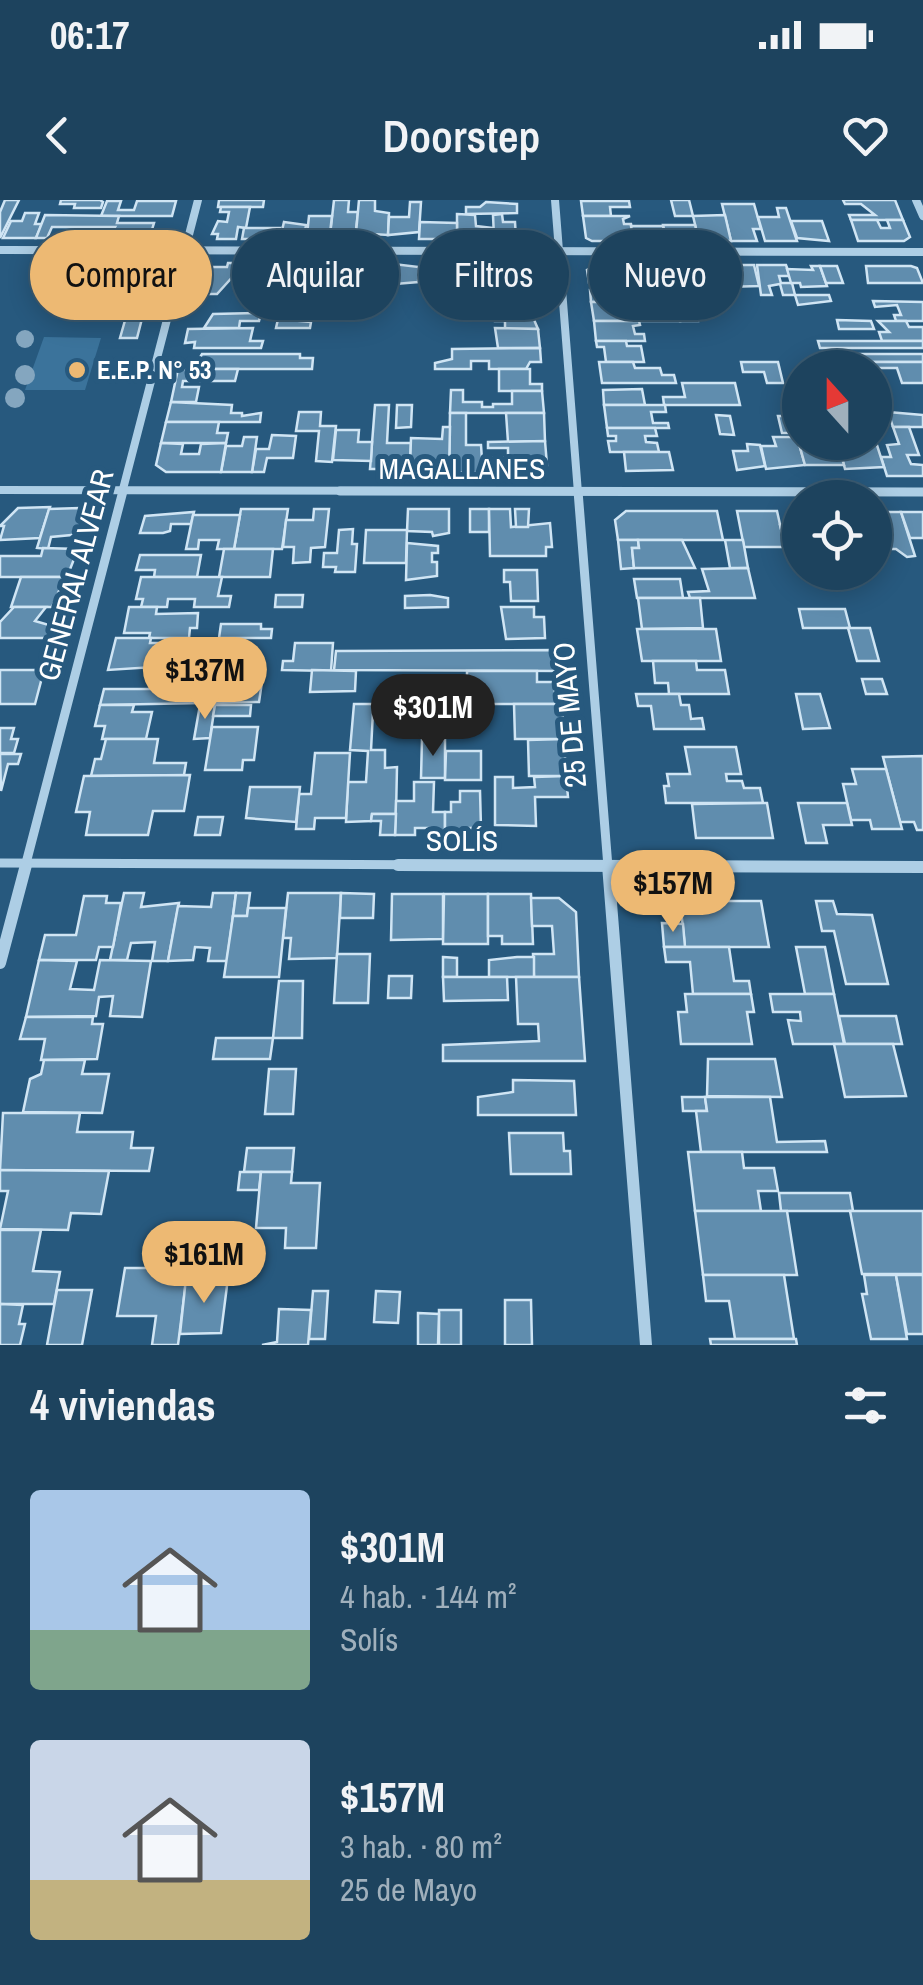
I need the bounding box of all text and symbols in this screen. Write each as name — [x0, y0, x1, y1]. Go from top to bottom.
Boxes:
text: 06:17 — [50, 10, 130, 61]
text: Doorstep — [383, 105, 540, 166]
icon: back — [30, 108, 85, 163]
icon: heart — [838, 108, 893, 163]
chip: Comprar — [30, 230, 212, 320]
chip: Alquilar — [232, 230, 399, 320]
chip: Filtros — [419, 230, 569, 320]
chip: Nuevo — [589, 230, 742, 320]
north arrow — [782, 350, 892, 460]
map controls — [782, 350, 892, 590]
place label: E.E.P. N° 53 — [97, 353, 212, 387]
marker: E.E.P. N° 53 — [66, 359, 88, 381]
street label: MAGALLANES — [379, 448, 545, 488]
street label: GENERAL ALVEAR — [28, 465, 123, 685]
button: locate — [782, 480, 892, 590]
pin: $137M — [135, 637, 275, 722]
street label: 25 DE MAYO — [543, 641, 595, 789]
text: $137M — [165, 648, 245, 691]
pin: $301M — [363, 674, 503, 759]
text: $301M — [393, 685, 473, 728]
street label: SOLÍS — [426, 820, 498, 860]
pin: $157M — [603, 850, 743, 935]
text: $157M — [633, 861, 713, 904]
pin: $161M — [134, 1221, 274, 1306]
text: $161M — [164, 1232, 244, 1275]
text: 4 viviendas — [30, 1377, 216, 1433]
icon: filters — [838, 1378, 893, 1433]
text: $301M — [340, 1519, 445, 1575]
icon: home — [110, 1530, 230, 1650]
text: 4 hab. · 144 m² — [340, 1575, 517, 1618]
text: Solís — [340, 1618, 398, 1661]
text: $157M — [340, 1769, 445, 1825]
icon: home — [110, 1780, 230, 1900]
text: 3 hab. · 80 m² — [340, 1825, 502, 1868]
text: 25 de Mayo — [340, 1868, 477, 1911]

